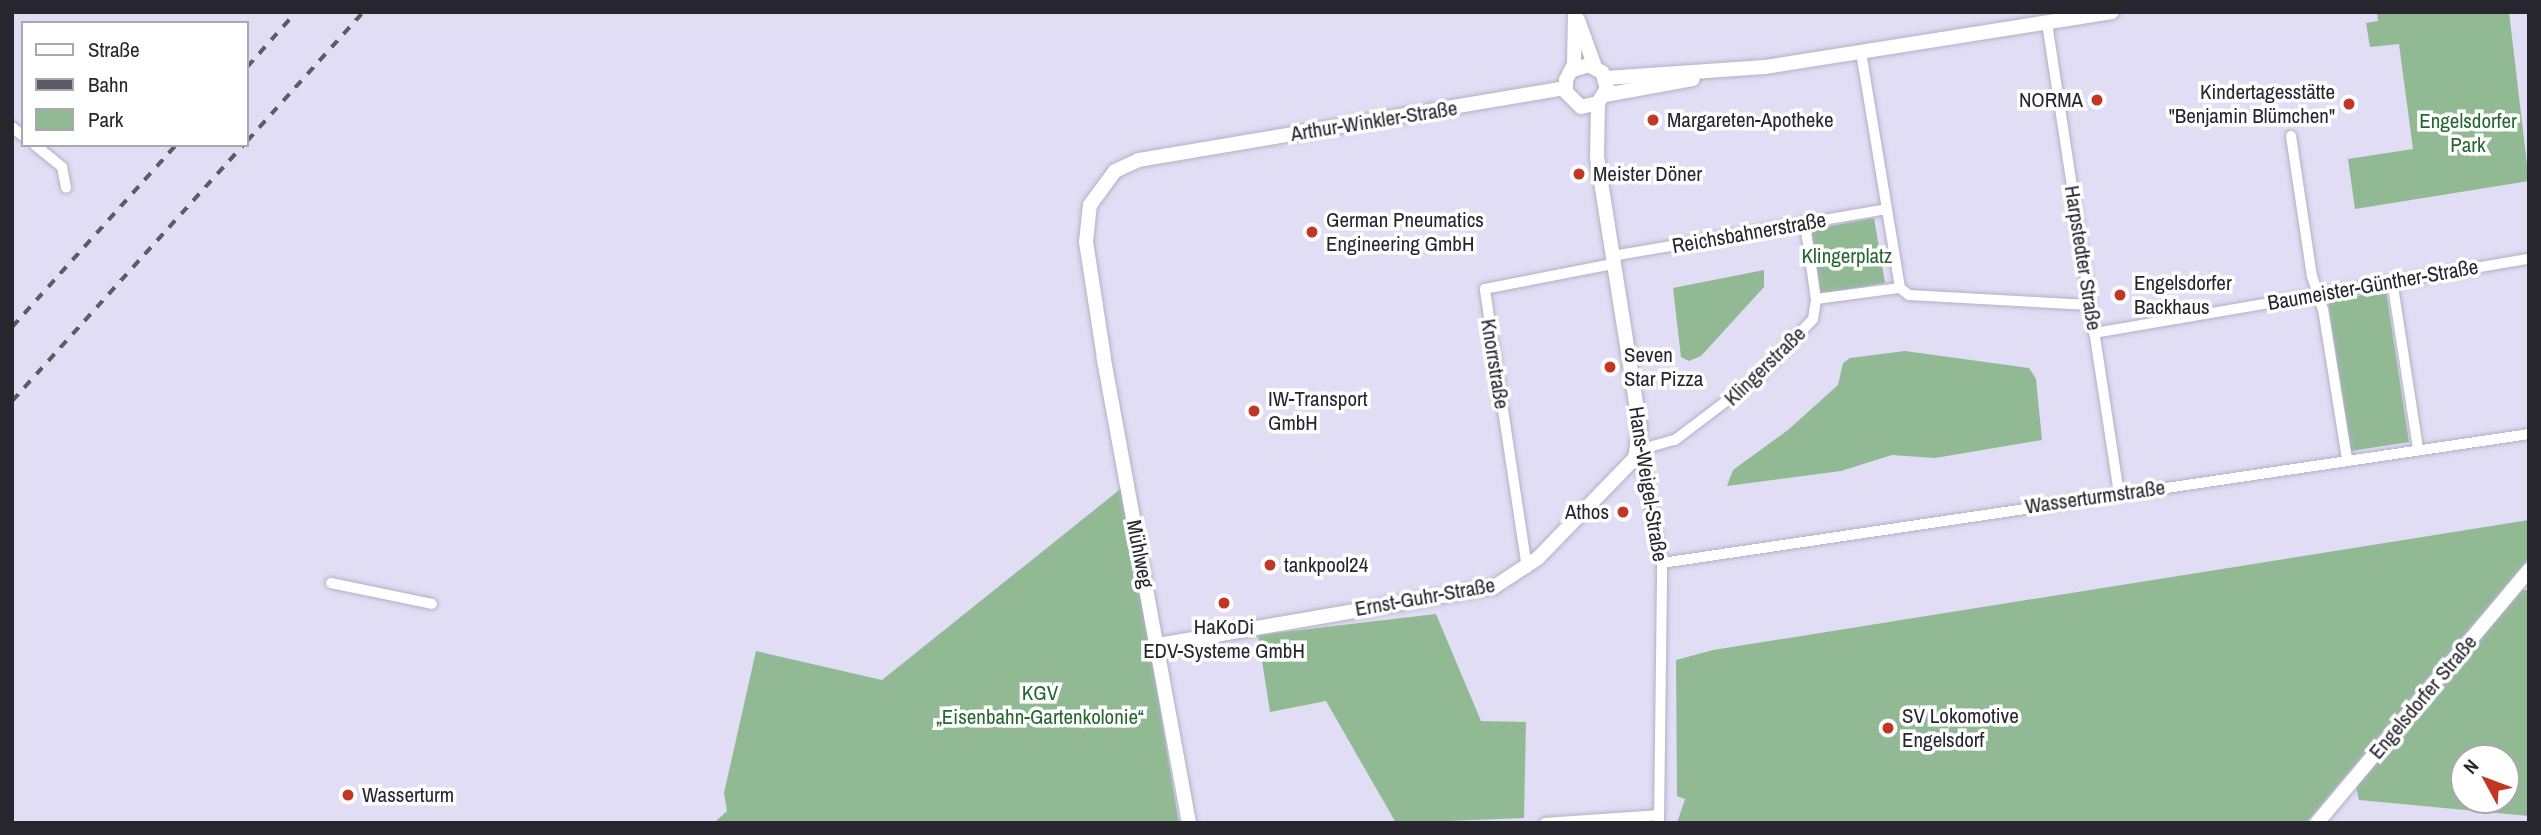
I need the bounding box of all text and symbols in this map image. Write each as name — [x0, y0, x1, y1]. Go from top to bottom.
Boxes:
legend — [21, 21, 248, 147]
text: Straße — [88, 35, 140, 64]
text: Bahn — [88, 70, 128, 99]
place label: Kindertagesstätte "Benjamin Blümchen" — [2169, 79, 2335, 129]
place label: NORMA — [2019, 87, 2083, 113]
marker: NORMA — [2089, 92, 2105, 108]
street label: Arthur-Winkler-Straße — [1289, 95, 1459, 147]
marker: Kindertagesstätte "Benjamin Blümchen" — [2341, 96, 2357, 112]
text: Park — [88, 105, 123, 134]
place label: Margareten-Apotheke — [1667, 107, 1834, 133]
park label: Engelsdorfer Park — [2419, 108, 2517, 158]
marker: Margareten-Apotheke — [1645, 112, 1661, 128]
place label: Meister Döner — [1593, 161, 1702, 187]
marker: Meister Döner — [1571, 166, 1587, 182]
street label: Harpstedter Straße — [2059, 184, 2107, 332]
place label: German Pneumatics Engineering GmbH — [1326, 207, 1484, 257]
street label: Reichsbahnerstraße — [1670, 207, 1828, 259]
marker: German Pneumatics Engineering GmbH — [1304, 224, 1320, 240]
park label: Klingerplatz — [1802, 243, 1892, 269]
street label: Baumeister-Günther-Straße — [2266, 254, 2480, 316]
place label: Engelsdorfer Backhaus — [2134, 270, 2232, 320]
marker: Engelsdorfer Backhaus — [2112, 287, 2128, 303]
street label: Knorrstraße — [1475, 317, 1515, 411]
street label: Klingerstraße — [1719, 321, 1811, 411]
place label: Seven Star Pizza — [1624, 342, 1703, 392]
marker: Seven Star Pizza — [1602, 359, 1618, 375]
place label: IW-Transport GmbH — [1268, 386, 1368, 436]
marker: IW-Transport GmbH — [1246, 403, 1262, 419]
street label: Hans-Weigel-Straße — [1623, 405, 1673, 563]
street label: Wasserturmstraße — [2023, 475, 2167, 519]
place label: Athos — [1565, 499, 1609, 525]
marker: Athos — [1615, 504, 1631, 520]
street label: Mühlweg — [1121, 518, 1159, 590]
place label: tankpool24 — [1284, 552, 1368, 578]
marker: tankpool24 — [1262, 557, 1278, 573]
street label: Ernst-Guhr-Straße — [1353, 572, 1497, 622]
marker: HaKoDi EDV-Systeme GmbH — [1216, 595, 1232, 611]
place label: HaKoDi EDV-Systeme GmbH — [1143, 614, 1305, 664]
street label: Engelsdorfer Straße — [2364, 630, 2482, 764]
park label: KGV „Eisenbahn-Gartenkolonie“ — [936, 680, 1144, 730]
place label: SV Lokomotive Engelsdorf — [1902, 703, 2019, 753]
marker: SV Lokomotive Engelsdorf — [1880, 720, 1896, 736]
north arrow — [2450, 744, 2520, 814]
text: N — [2457, 754, 2484, 779]
place label: Wasserturm — [362, 782, 454, 808]
marker: Wasserturm — [340, 787, 356, 803]

